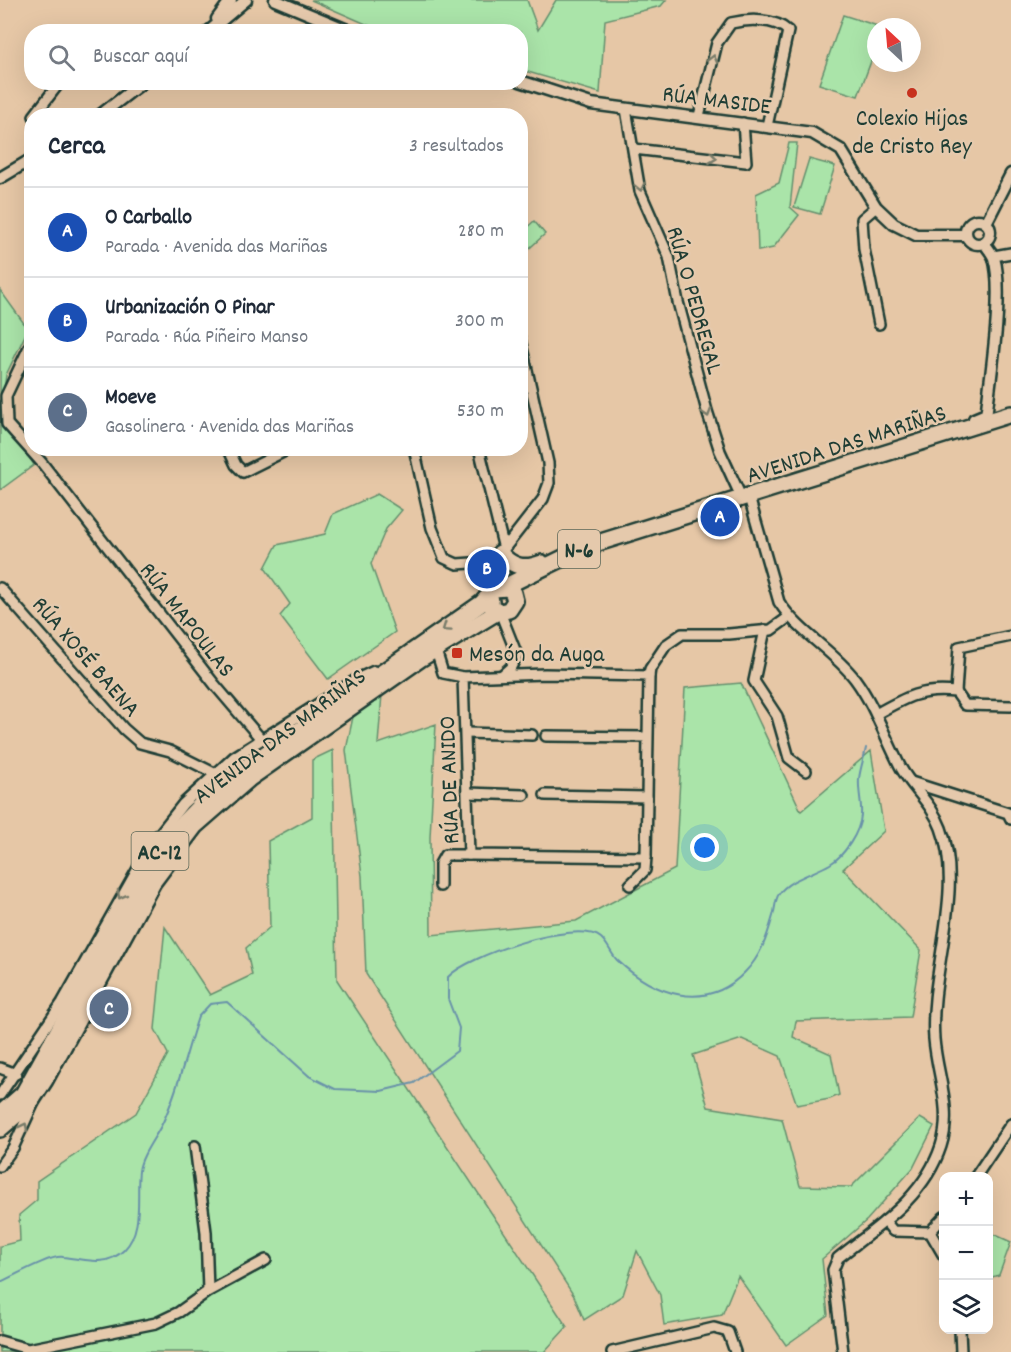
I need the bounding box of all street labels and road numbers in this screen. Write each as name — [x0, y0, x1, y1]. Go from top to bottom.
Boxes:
street label: RÚA MASIDE — [660, 78, 773, 126]
street label: RÚA O PEDREGAL — [656, 223, 730, 379]
street label: AVENIDA DAS MARIÑAS — [743, 397, 951, 494]
road number: N-6 — [558, 530, 600, 568]
street label: RÚA MAPOULAS — [130, 556, 242, 686]
street label: RÚA XOSÉ BAENA — [22, 590, 147, 726]
street label: AVENIDA DAS MARIÑAS — [187, 661, 374, 814]
street label: RÚA DE ANIDO — [432, 715, 470, 845]
road number: AC-12 — [132, 832, 188, 870]

